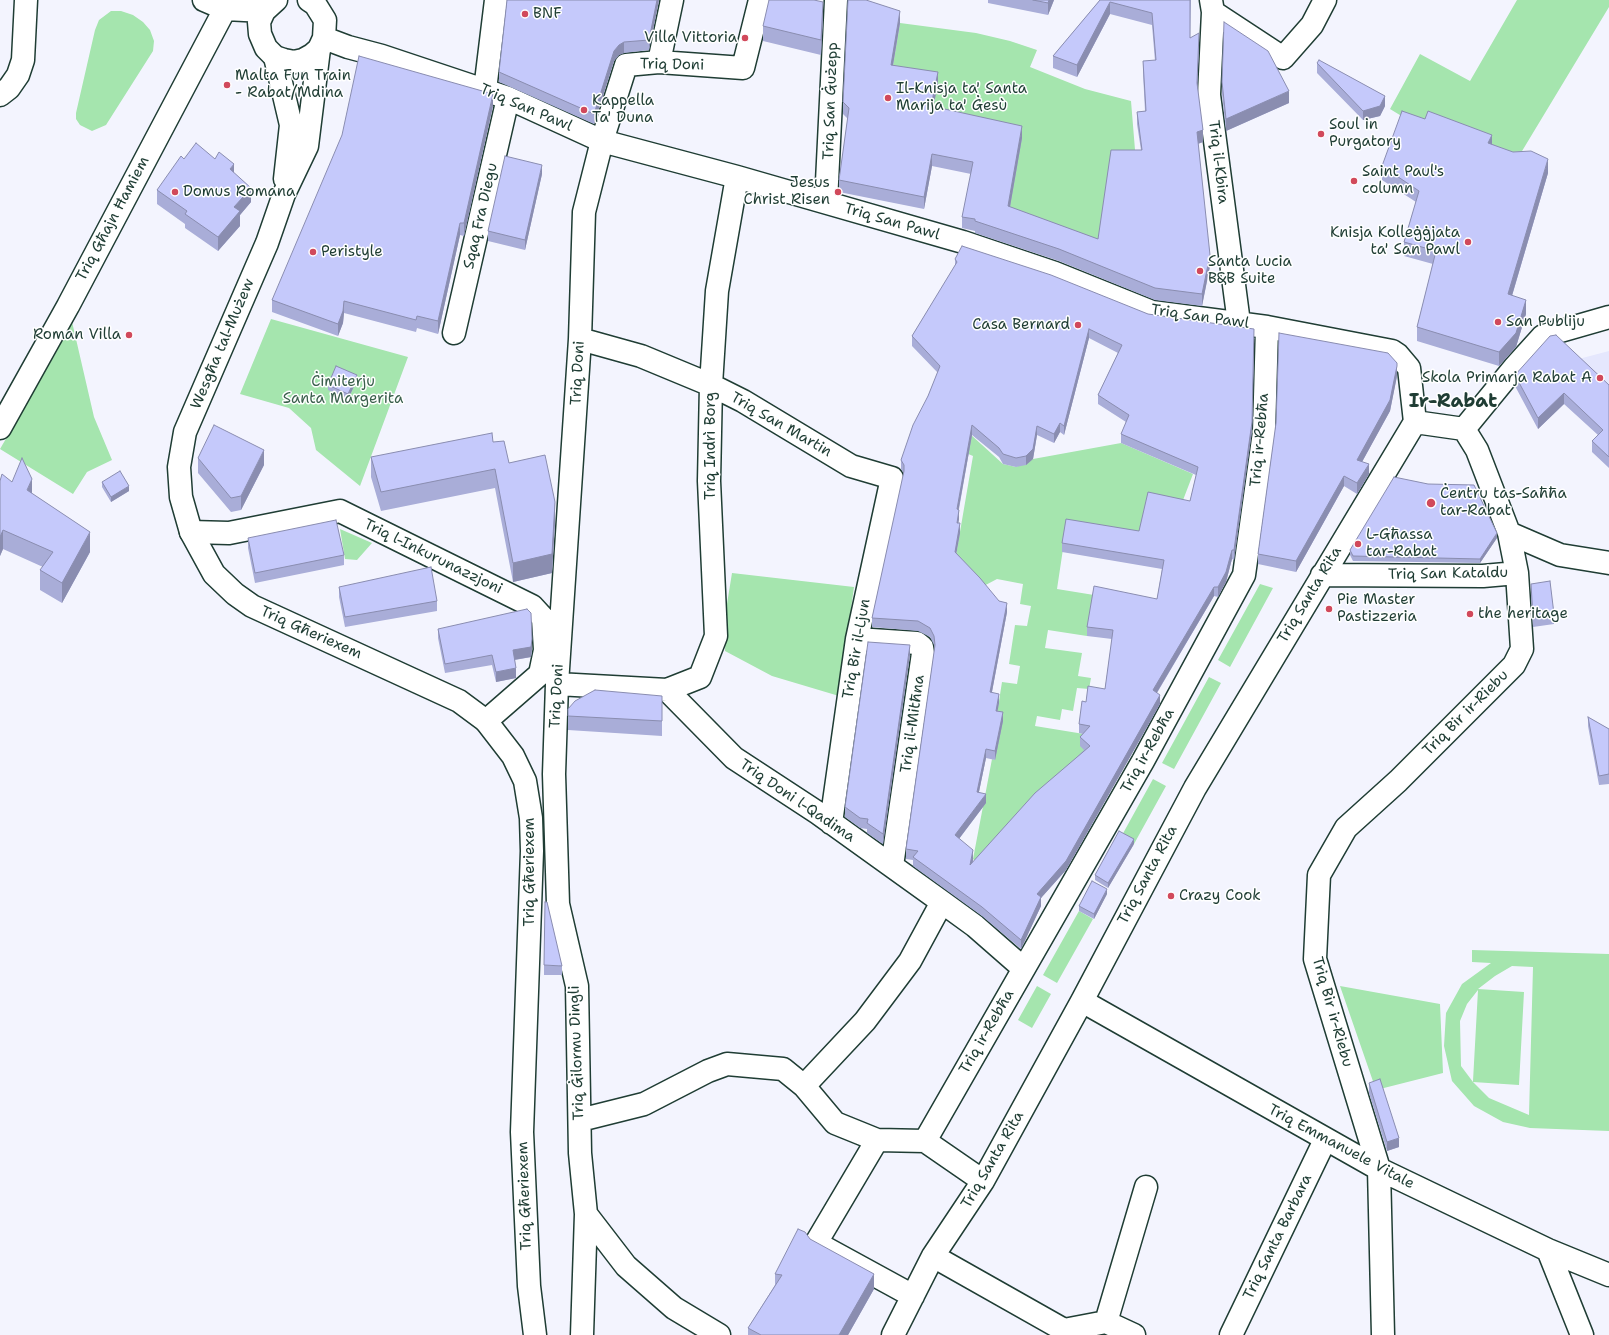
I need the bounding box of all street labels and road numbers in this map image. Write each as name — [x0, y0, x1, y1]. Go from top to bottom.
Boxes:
street label: Triq San Ġużepp — [820, 42, 842, 160]
street label: Triq Doni — [640, 55, 704, 75]
street label: Triq San Pawl — [477, 80, 575, 136]
street label: Triq il-Kbira — [1204, 119, 1232, 205]
street label: Triq Għajn Ħamiem — [73, 154, 153, 284]
street label: Sqaq Fra Diegu — [460, 161, 502, 271]
street label: Triq San Pawl — [842, 200, 942, 244]
street label: Wesgħa tal-Mużew — [187, 276, 259, 412]
street label: Triq San Pawl — [1150, 301, 1250, 333]
street label: Triq Doni — [567, 340, 589, 406]
street label: Triq San Martin — [727, 389, 835, 461]
street label: Triq Indrì Borg — [702, 392, 720, 500]
street label: Triq ir-Rebħa — [1247, 392, 1273, 488]
street label: Triq l-Inkurunazzjoni — [361, 516, 505, 598]
street label: Triq Santa Rita — [1274, 543, 1346, 647]
street label: Triq San Kataldu — [1388, 564, 1508, 584]
street label: Triq Bir il-Ljun — [839, 598, 875, 700]
street label: Triq Għeriexem — [258, 603, 364, 663]
street label: Triq Doni — [546, 663, 568, 729]
street label: Triq Bir ir-Riebu — [1419, 666, 1513, 760]
street label: Triq il-Mitħna — [897, 674, 929, 774]
street label: Triq ir-Rebħa — [1117, 705, 1179, 797]
street label: Triq Doni l-Qadima — [736, 756, 858, 846]
street label: Triq Għeriexem — [521, 817, 539, 927]
street label: Triq Santa Rita — [1114, 822, 1182, 928]
street label: Triq Bir ir-Riebu — [1308, 955, 1356, 1069]
street label: Triq Ġilormu Dingli — [566, 985, 588, 1121]
street label: Triq ir-Rebħa — [956, 987, 1018, 1077]
street label: Triq Emmanuele Vitale — [1265, 1101, 1417, 1193]
street label: Triq Santa Rita — [958, 1108, 1028, 1212]
street label: Triq Għeriexem — [514, 1141, 536, 1251]
street label: Triq Santa Barbara — [1240, 1171, 1316, 1303]

